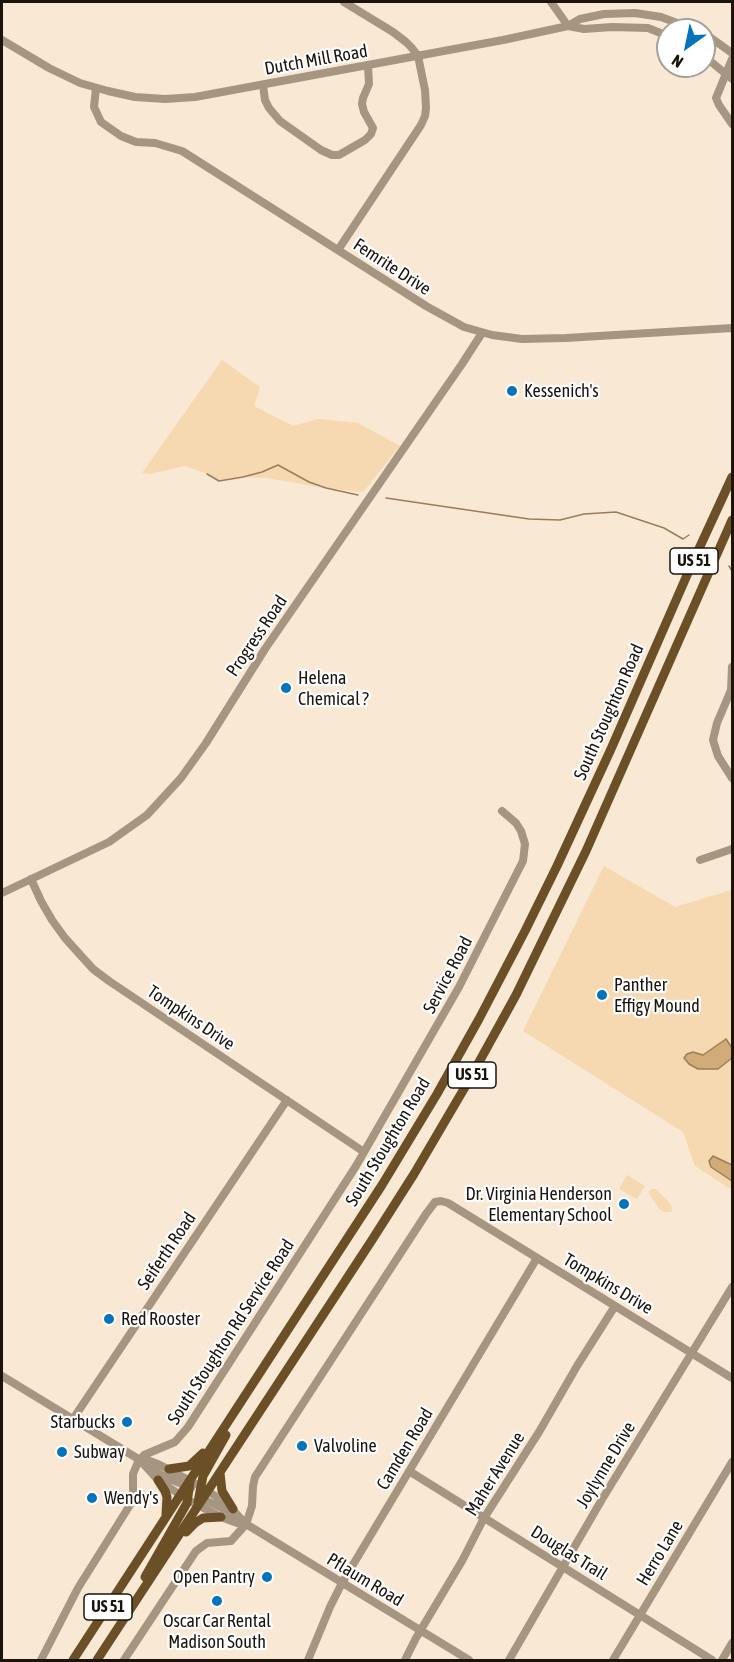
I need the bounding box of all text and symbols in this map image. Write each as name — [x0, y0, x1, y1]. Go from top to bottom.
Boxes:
north arrow — [656, 18, 716, 78]
street label: Dutch Mill Road — [263, 40, 369, 80]
text: N — [668, 51, 686, 72]
street label: Femrite Drive — [349, 234, 435, 300]
place label: Kessenich's — [524, 380, 599, 402]
marker: Kessenich's — [505, 384, 519, 398]
road number: US 51 — [670, 548, 718, 574]
street label: Progress Road — [222, 591, 292, 681]
street label: South Stoughton Road — [569, 641, 649, 783]
place label: Helena Chemical ? — [298, 667, 369, 710]
marker: Helena Chemical ? — [279, 681, 293, 695]
street label: Service Road — [419, 933, 477, 1017]
place label: Panther Effigy Mound — [614, 974, 700, 1016]
street label: Tompkins Drive — [143, 981, 239, 1055]
marker: Panther Effigy Mound — [595, 988, 609, 1002]
road number: US 51 — [448, 1062, 496, 1088]
street label: South Stoughton Road — [341, 1074, 435, 1210]
place label: Dr. Virginia Henderson Elementary School — [465, 1183, 612, 1226]
marker: Dr. Virginia Henderson Elementary School — [617, 1197, 631, 1211]
street label: Seiferth Road — [133, 1208, 201, 1294]
street label: South Stoughton Rd Service Road — [163, 1235, 299, 1429]
street label: Tompkins Drive — [559, 1249, 657, 1319]
place label: Red Rooster — [121, 1308, 200, 1330]
marker: Red Rooster — [102, 1312, 116, 1326]
street label: Camden Road — [372, 1404, 438, 1494]
place label: Starbucks — [50, 1411, 115, 1433]
marker: Starbucks — [120, 1415, 134, 1429]
street label: Joylynne Drive — [572, 1418, 640, 1512]
street label: Maher Avenue — [461, 1428, 529, 1520]
place label: Valvoline — [314, 1435, 377, 1457]
marker: Valvoline — [295, 1439, 309, 1453]
place label: Subway — [74, 1441, 125, 1463]
marker: Subway — [55, 1445, 69, 1459]
place label: Wendy's — [104, 1487, 159, 1509]
marker: Wendy's — [85, 1491, 99, 1505]
street label: Herro Lane — [632, 1516, 688, 1590]
street label: Douglas Trail — [527, 1521, 611, 1585]
street label: Pflaum Road — [323, 1549, 407, 1611]
place label: Open Pantry — [173, 1566, 255, 1588]
marker: Open Pantry — [260, 1570, 274, 1584]
road number: US 51 — [84, 1594, 132, 1620]
marker: Oscar Car Rental Madison South — [210, 1594, 224, 1608]
place label: Oscar Car Rental Madison South — [163, 1610, 271, 1652]

